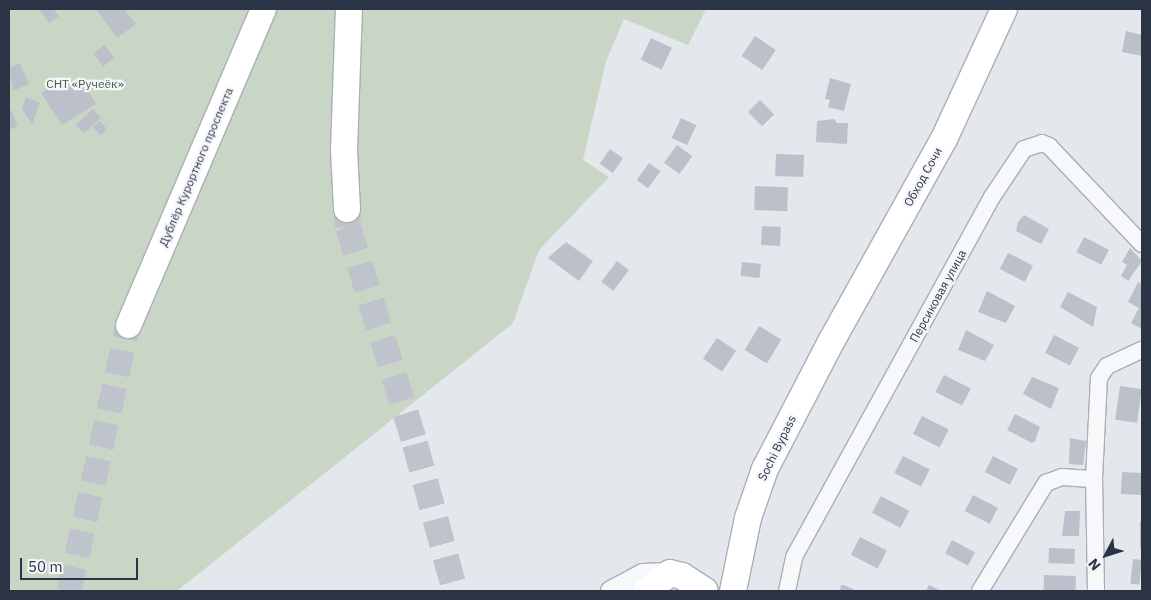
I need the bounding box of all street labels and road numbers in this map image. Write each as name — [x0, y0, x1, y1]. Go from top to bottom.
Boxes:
street label: Дублёр Курортного проспекта — [156, 85, 236, 249]
street label: Обход Сочи — [901, 145, 945, 209]
street label: Персиковая улица — [907, 247, 969, 345]
street label: Sochi Bypass — [755, 413, 799, 483]

